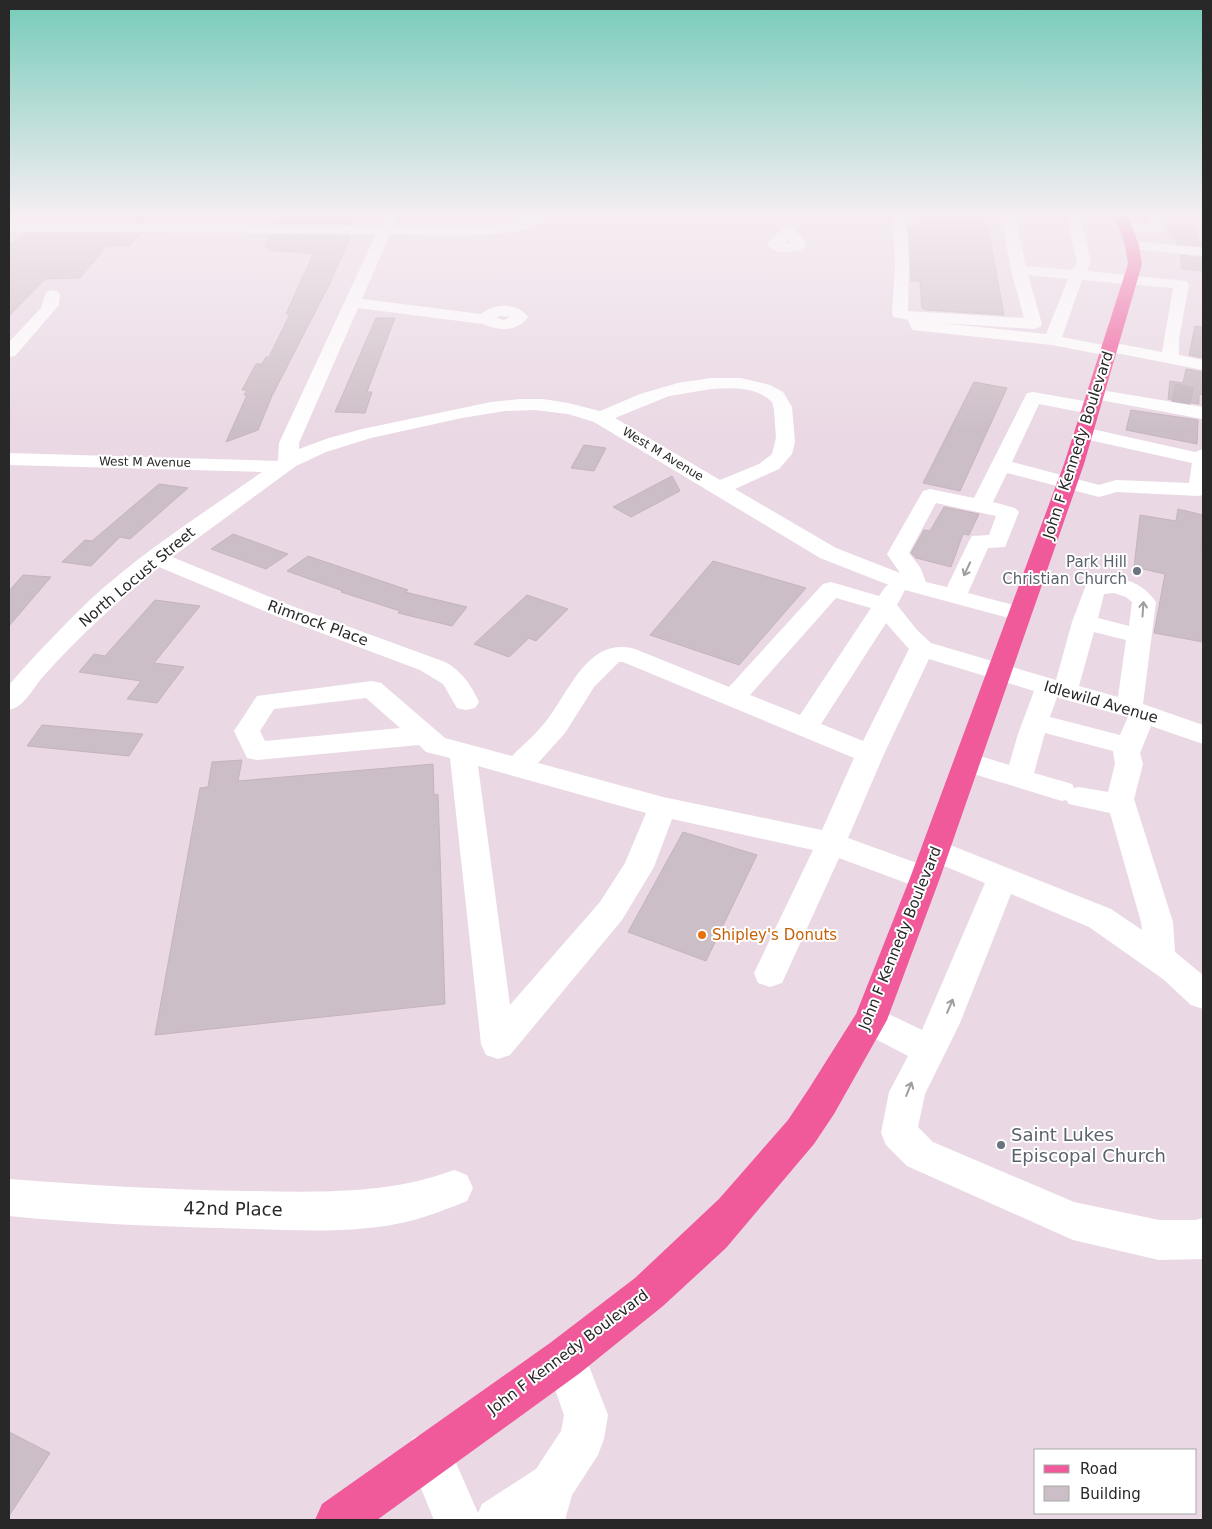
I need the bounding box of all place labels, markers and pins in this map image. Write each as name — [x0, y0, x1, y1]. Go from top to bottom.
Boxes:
place label: Park Hill Christian Church — [1002, 553, 1127, 588]
marker: Park Hill Christian Church — [1131, 565, 1143, 577]
place label: Shipley's Donuts — [712, 926, 837, 944]
marker: Shipley's Donuts — [696, 929, 708, 941]
place label: Saint Lukes Episcopal Church — [1011, 1124, 1166, 1166]
marker: Saint Lukes Episcopal Church — [995, 1139, 1007, 1151]

